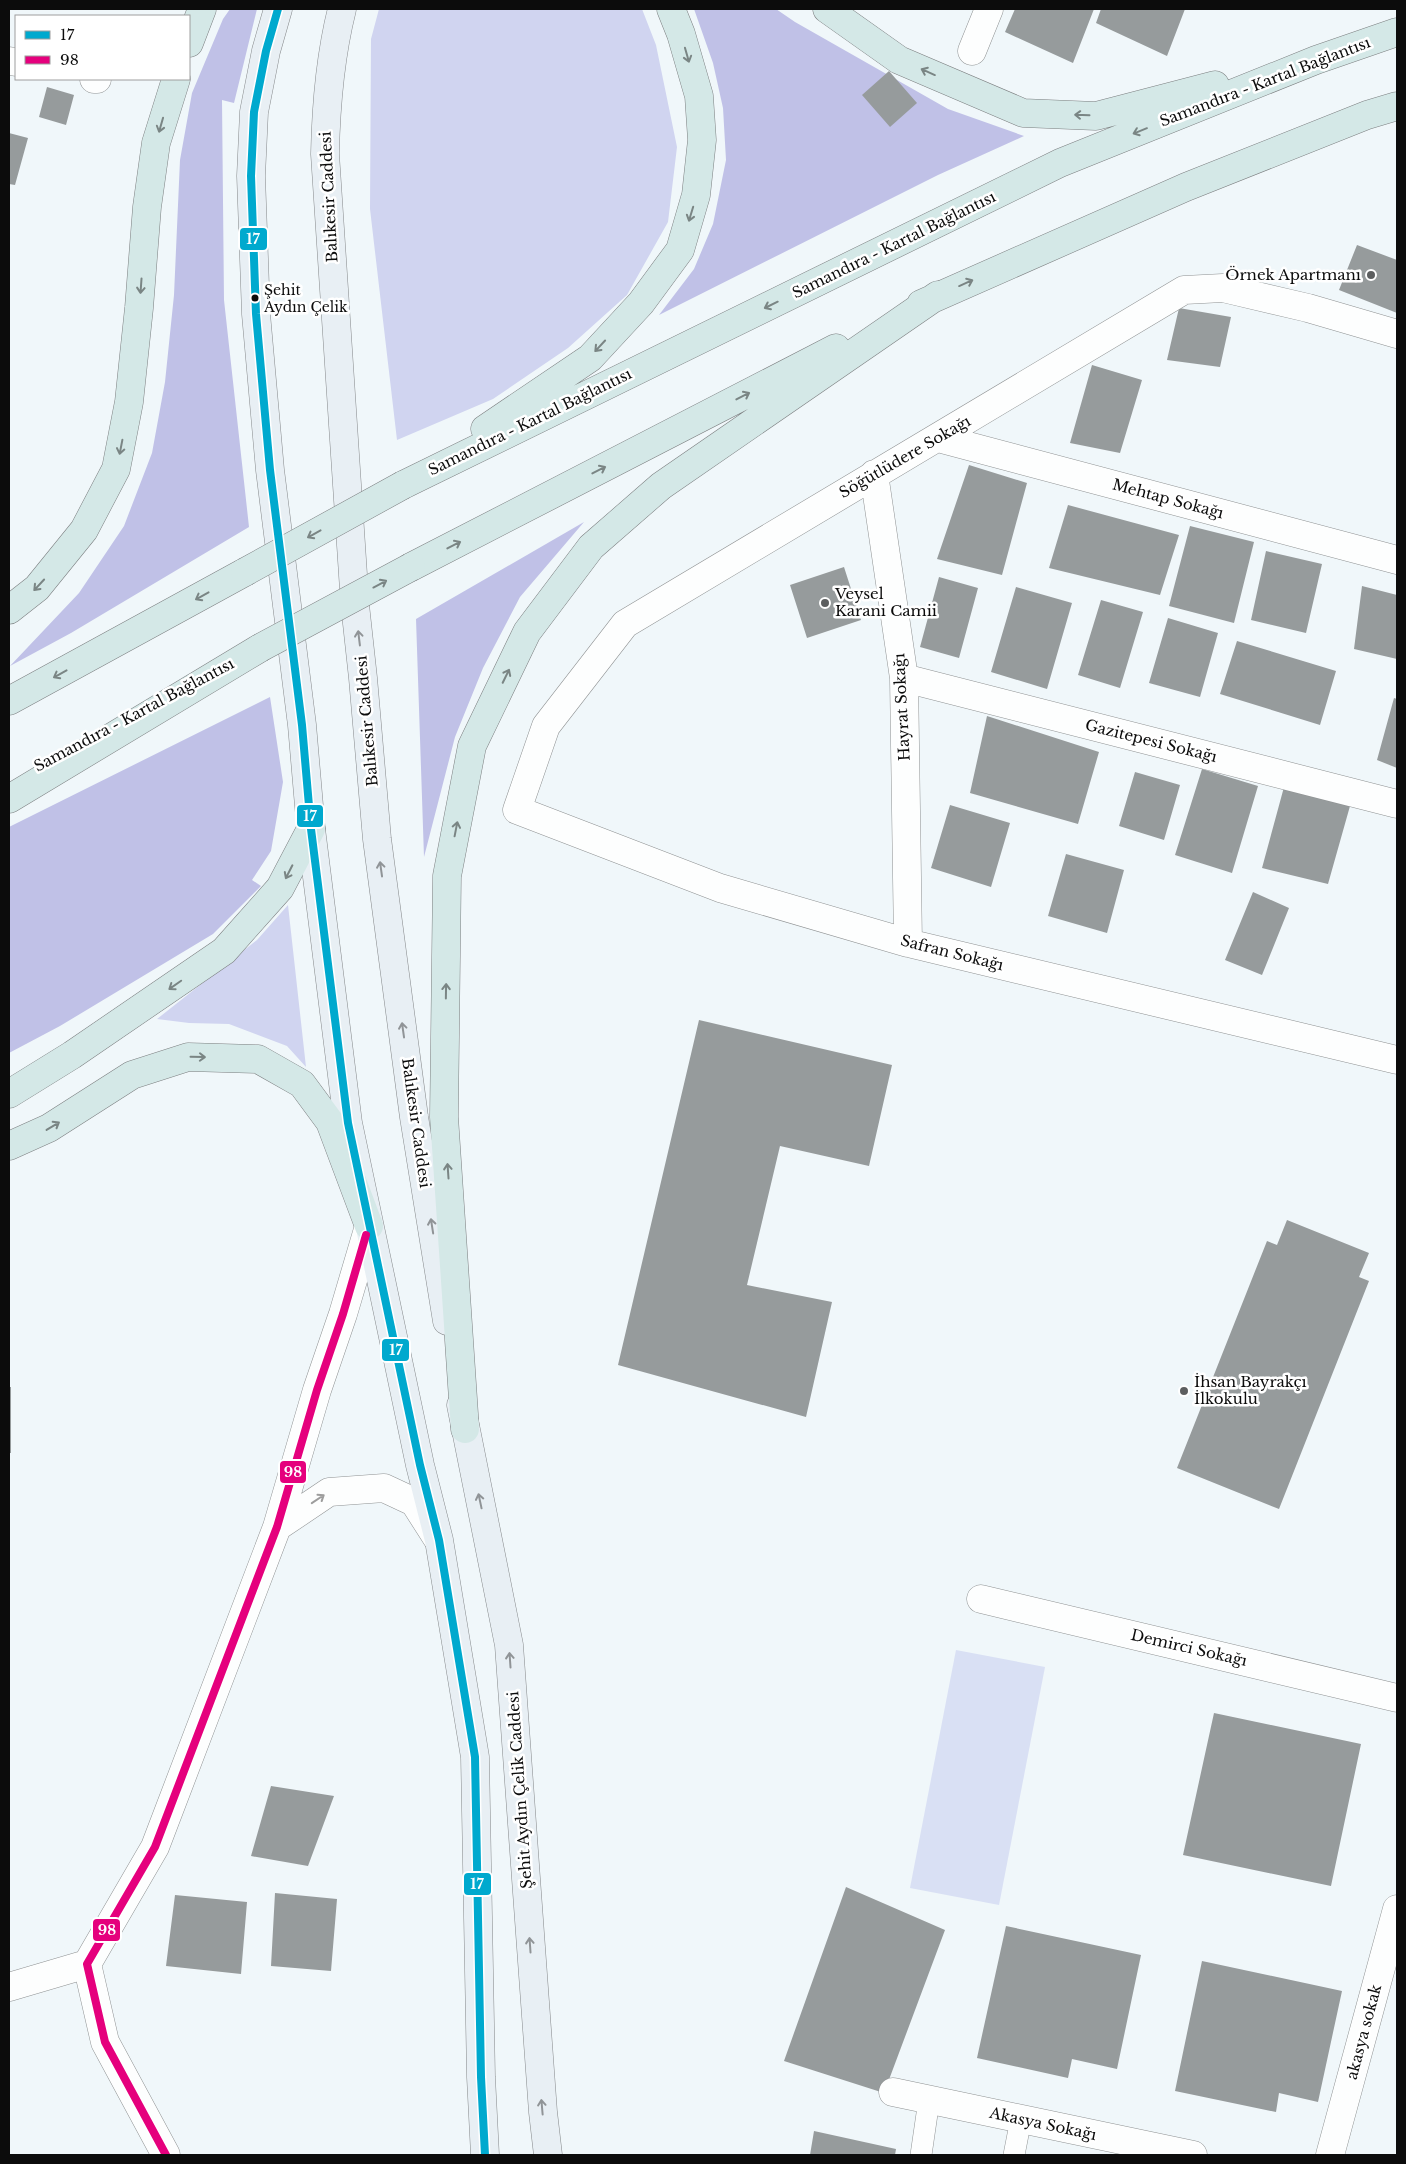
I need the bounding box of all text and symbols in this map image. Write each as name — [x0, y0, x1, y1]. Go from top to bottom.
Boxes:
legend — [15, 15, 190, 80]
text: 17 — [60, 25, 75, 44]
street label: Samandıra - Kartal Bağlantısı — [1157, 32, 1373, 131]
one-way arrow — [683, 46, 692, 62]
text: 98 — [60, 50, 79, 69]
one-way arrow — [921, 67, 936, 77]
one-way arrow — [1074, 110, 1090, 120]
one-way arrow — [156, 117, 166, 133]
one-way arrow — [1132, 127, 1148, 136]
street label: Balıkesir Caddesi — [316, 131, 341, 263]
street label: Samandıra - Kartal Bağlantısı — [789, 187, 999, 302]
one-way arrow — [685, 206, 695, 222]
line badge: 17 — [239, 227, 268, 251]
text: 17 — [246, 230, 260, 248]
place label: Örnek Apartmanı — [1225, 265, 1361, 284]
marker: Örnek Apartmanı — [1365, 269, 1377, 281]
one-way arrow — [958, 277, 973, 287]
one-way arrow — [136, 278, 145, 294]
place label: Şehit Aydın Çelik — [263, 281, 348, 316]
marker: Şehit Aydın Çelik — [250, 293, 260, 303]
one-way arrow — [764, 301, 779, 310]
one-way arrow — [594, 340, 606, 353]
street label: Samandıra - Kartal Bağlantısı — [425, 364, 635, 479]
one-way arrow — [735, 391, 750, 400]
street label: Söğütlüdere Sokağı — [836, 411, 974, 502]
one-way arrow — [115, 439, 125, 455]
one-way arrow — [591, 465, 606, 475]
street label: Mehtap Sokağı — [1110, 475, 1226, 523]
one-way arrow — [307, 529, 322, 539]
one-way arrow — [446, 540, 461, 549]
one-way arrow — [33, 579, 45, 592]
one-way arrow — [372, 579, 387, 588]
place label: Veysel Karani Camii — [834, 584, 937, 620]
one-way arrow — [195, 591, 210, 601]
marker: Veysel Karani Camii — [819, 597, 831, 609]
one-way arrow — [354, 630, 364, 646]
street label: Hayrat Sokağı — [889, 653, 914, 761]
street label: Samandıra - Kartal Bağlantısı — [30, 654, 237, 776]
street label: Balıkesir Caddesi — [351, 655, 382, 787]
one-way arrow — [53, 669, 67, 679]
one-way arrow — [502, 669, 511, 684]
street label: Gazitepesi Sokağı — [1083, 715, 1219, 766]
line badge: 17 — [296, 804, 324, 828]
text: 17 — [303, 807, 317, 825]
one-way arrow — [452, 822, 461, 838]
one-way arrow — [376, 862, 386, 878]
one-way arrow — [284, 864, 293, 879]
street label: Safran Sokağı — [899, 931, 1006, 974]
one-way arrow — [168, 980, 182, 990]
one-way arrow — [441, 983, 451, 1000]
one-way arrow — [398, 1023, 408, 1039]
one-way arrow — [190, 1052, 206, 1062]
street label: Balıkesir Caddesi — [398, 1057, 435, 1189]
one-way arrow — [45, 1120, 60, 1130]
one-way arrow — [443, 1163, 453, 1179]
one-way arrow — [426, 1218, 436, 1234]
line badge: 17 — [381, 1338, 410, 1362]
text: 17 — [389, 1341, 403, 1359]
place label: İhsan Bayrakçı İlkokulu — [1194, 1372, 1307, 1408]
marker: İhsan Bayrakçı İlkokulu — [1178, 1385, 1190, 1397]
line badge: 98 — [279, 1460, 307, 1484]
text: 98 — [284, 1463, 302, 1481]
one-way arrow — [475, 1493, 484, 1509]
one-way arrow — [310, 1494, 324, 1504]
street label: Demirci Sokağı — [1129, 1625, 1249, 1670]
one-way arrow — [506, 1653, 515, 1669]
street label: Şehit Aydın Çelik Caddesi — [503, 1691, 536, 1889]
line badge: 17 — [463, 1872, 492, 1896]
text: 17 — [470, 1875, 484, 1893]
line badge: 98 — [92, 1918, 121, 1942]
text: 98 — [98, 1921, 116, 1939]
one-way arrow — [526, 1937, 535, 1953]
street label: akasya sokak — [1342, 1981, 1386, 2082]
one-way arrow — [538, 2099, 547, 2115]
street label: Akasya Sokağı — [987, 2103, 1098, 2144]

